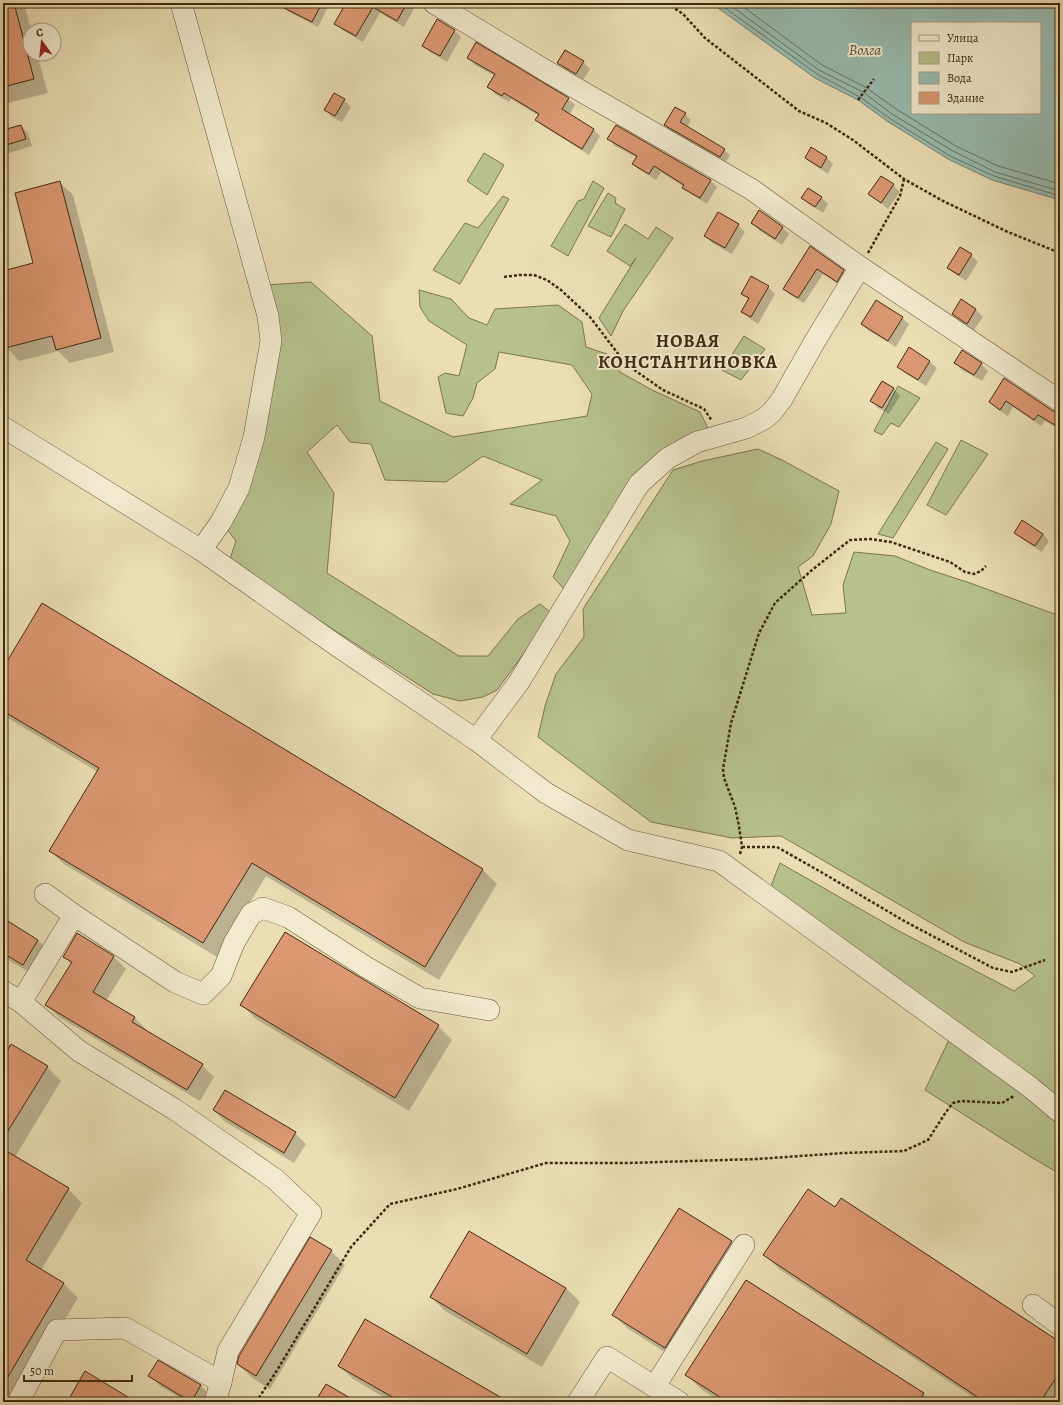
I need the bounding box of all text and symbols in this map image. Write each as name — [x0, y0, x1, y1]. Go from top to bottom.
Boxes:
north arrow — [22, 22, 62, 62]
legend — [911, 22, 1041, 114]
text: С — [34, 25, 45, 41]
text: Улица — [947, 30, 979, 46]
water label: Волга — [849, 40, 881, 60]
text: Парк — [947, 50, 973, 66]
text: Вода — [947, 70, 972, 86]
text: Здание — [947, 90, 984, 106]
district label: НОВАЯ КОНСТАНТИНОВКА — [598, 329, 778, 374]
scale bar — [24, 1357, 132, 1383]
text: 50 m — [30, 1363, 54, 1379]

